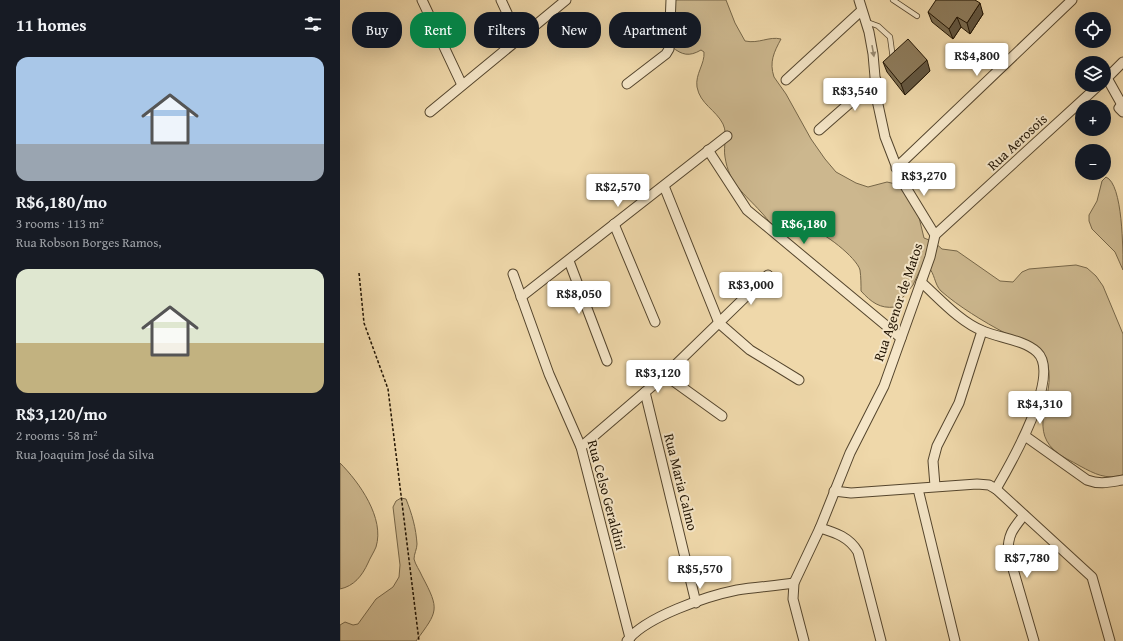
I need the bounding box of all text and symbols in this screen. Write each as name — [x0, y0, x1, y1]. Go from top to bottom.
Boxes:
text: 11 homes — [16, 12, 87, 37]
chip: Buy — [352, 12, 402, 48]
chip: Rent — [410, 12, 466, 48]
chip: Filters — [474, 12, 539, 48]
chip: New — [547, 12, 601, 48]
chip: Apartment — [609, 12, 701, 48]
map controls — [1075, 12, 1111, 180]
button: locate — [1075, 12, 1111, 48]
icon: filters — [302, 13, 324, 35]
pin: R$4,800 — [940, 43, 1014, 77]
one-way arrow — [870, 45, 876, 57]
text: R$4,800 — [954, 46, 1000, 65]
button: layers — [1075, 56, 1111, 92]
pin: R$3,540 — [818, 78, 892, 112]
text: R$3,540 — [832, 81, 878, 100]
icon: home — [134, 83, 206, 155]
button: + — [1075, 100, 1111, 136]
street label: Rua Aerosois — [983, 109, 1051, 175]
button: − — [1075, 144, 1111, 180]
pin: R$3,270 — [887, 163, 961, 197]
text: R$3,270 — [901, 166, 947, 185]
pin: R$2,570 — [581, 174, 655, 208]
text: R$2,570 — [595, 177, 641, 196]
text: R$6,180/mo — [16, 189, 107, 214]
pin: R$6,180 — [767, 211, 841, 245]
text: 3 rooms · 113 m² — [16, 214, 104, 233]
text: R$6,180 — [781, 214, 827, 233]
text: Rua Robson Borges Ramos, — [16, 233, 161, 252]
street label: Rua Agenor de Matos — [868, 240, 928, 364]
pin: R$3,000 — [714, 272, 788, 306]
text: R$3,000 — [728, 275, 774, 294]
pin: R$8,050 — [542, 281, 616, 315]
text: R$8,050 — [556, 284, 602, 303]
icon: home — [134, 295, 206, 367]
pin: R$3,120 — [621, 360, 695, 394]
text: R$3,120 — [635, 363, 681, 382]
pin: R$4,310 — [1003, 391, 1077, 425]
text: R$4,310 — [1017, 394, 1063, 413]
text: R$3,120/mo — [16, 401, 107, 426]
text: 2 rooms · 58 m² — [16, 426, 98, 445]
street label: Rua Maria Calmo — [659, 431, 703, 533]
street label: Rua Celso Geraldini — [583, 438, 631, 552]
text: Rua Joaquim José da Silva — [16, 445, 154, 464]
pin: R$7,780 — [990, 545, 1064, 579]
text: R$7,780 — [1004, 548, 1050, 567]
pin: R$5,570 — [663, 556, 737, 590]
text: R$5,570 — [677, 559, 723, 578]

